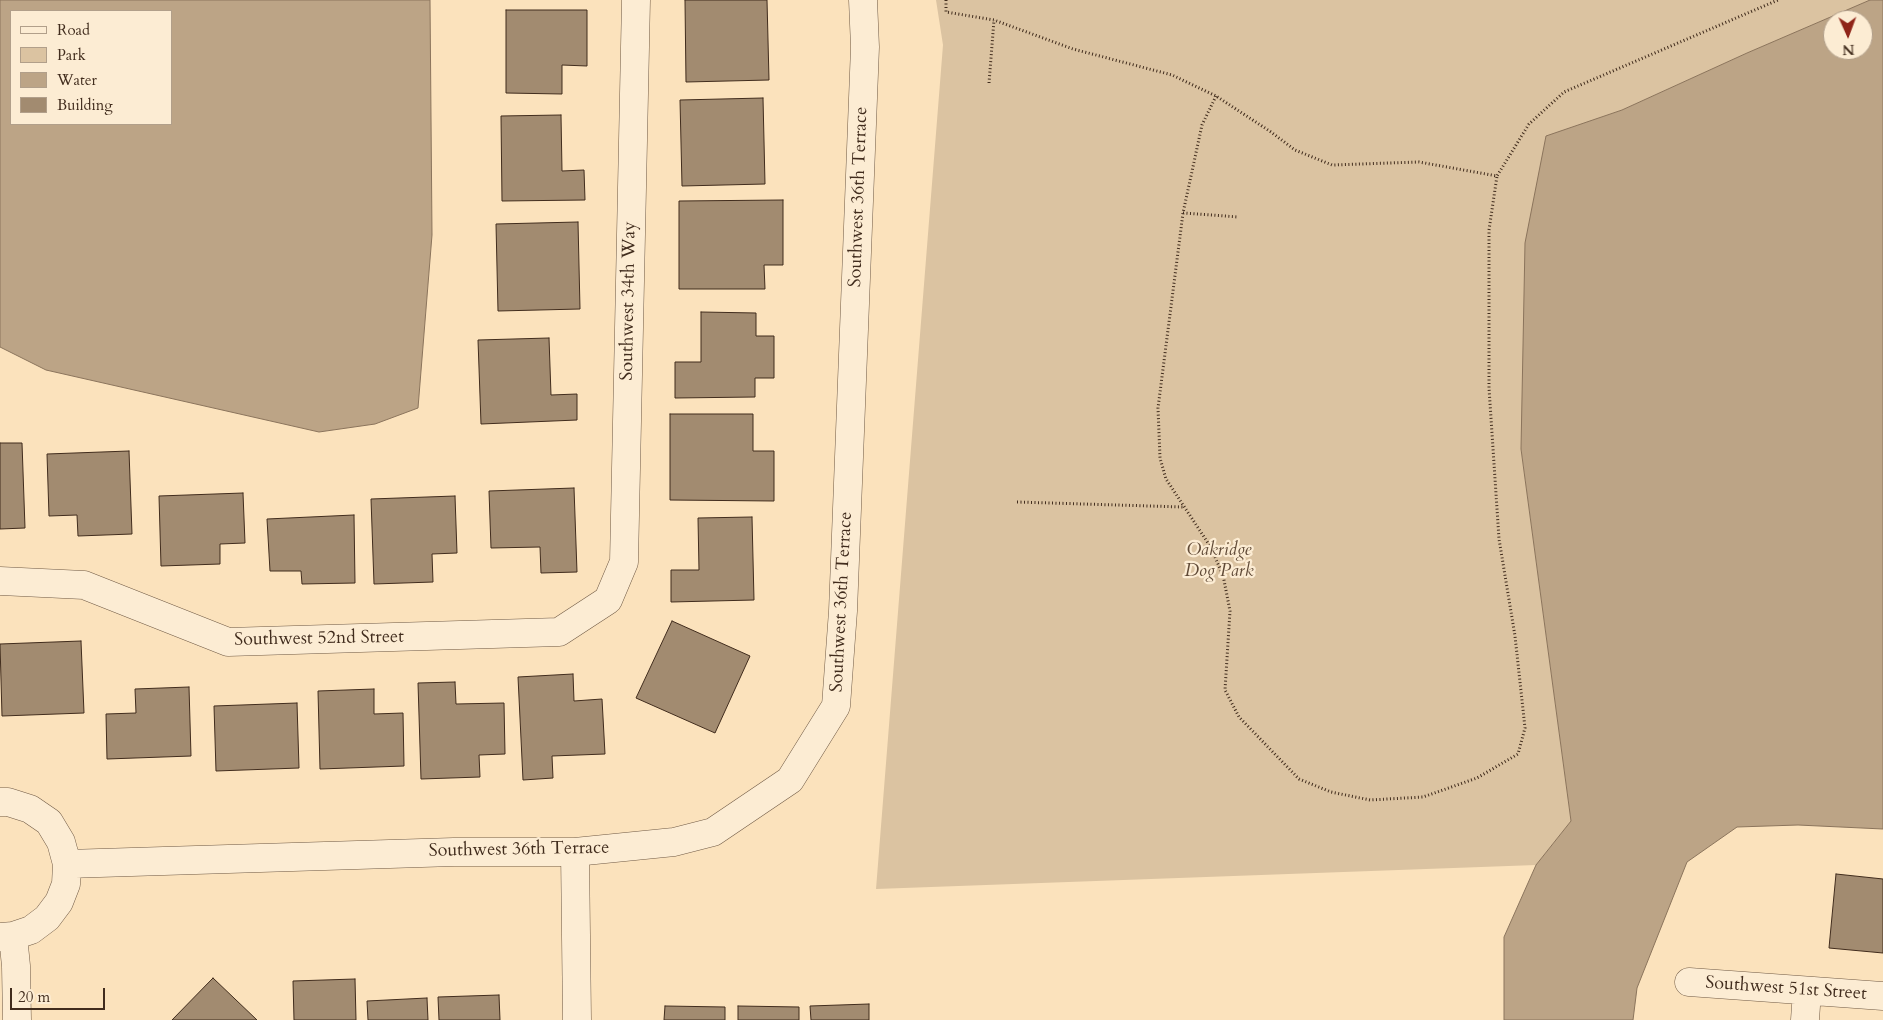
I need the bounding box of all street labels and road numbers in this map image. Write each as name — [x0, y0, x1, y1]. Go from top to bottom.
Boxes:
street label: Southwest 36th Terrace — [845, 106, 873, 288]
street label: Southwest 34th Way — [617, 221, 641, 381]
street label: Southwest 36th Terrace — [826, 511, 858, 693]
street label: Southwest 52nd Street — [234, 627, 404, 651]
street label: Southwest 36th Terrace — [428, 838, 610, 862]
street label: Southwest 51st Street — [1705, 973, 1867, 1005]

